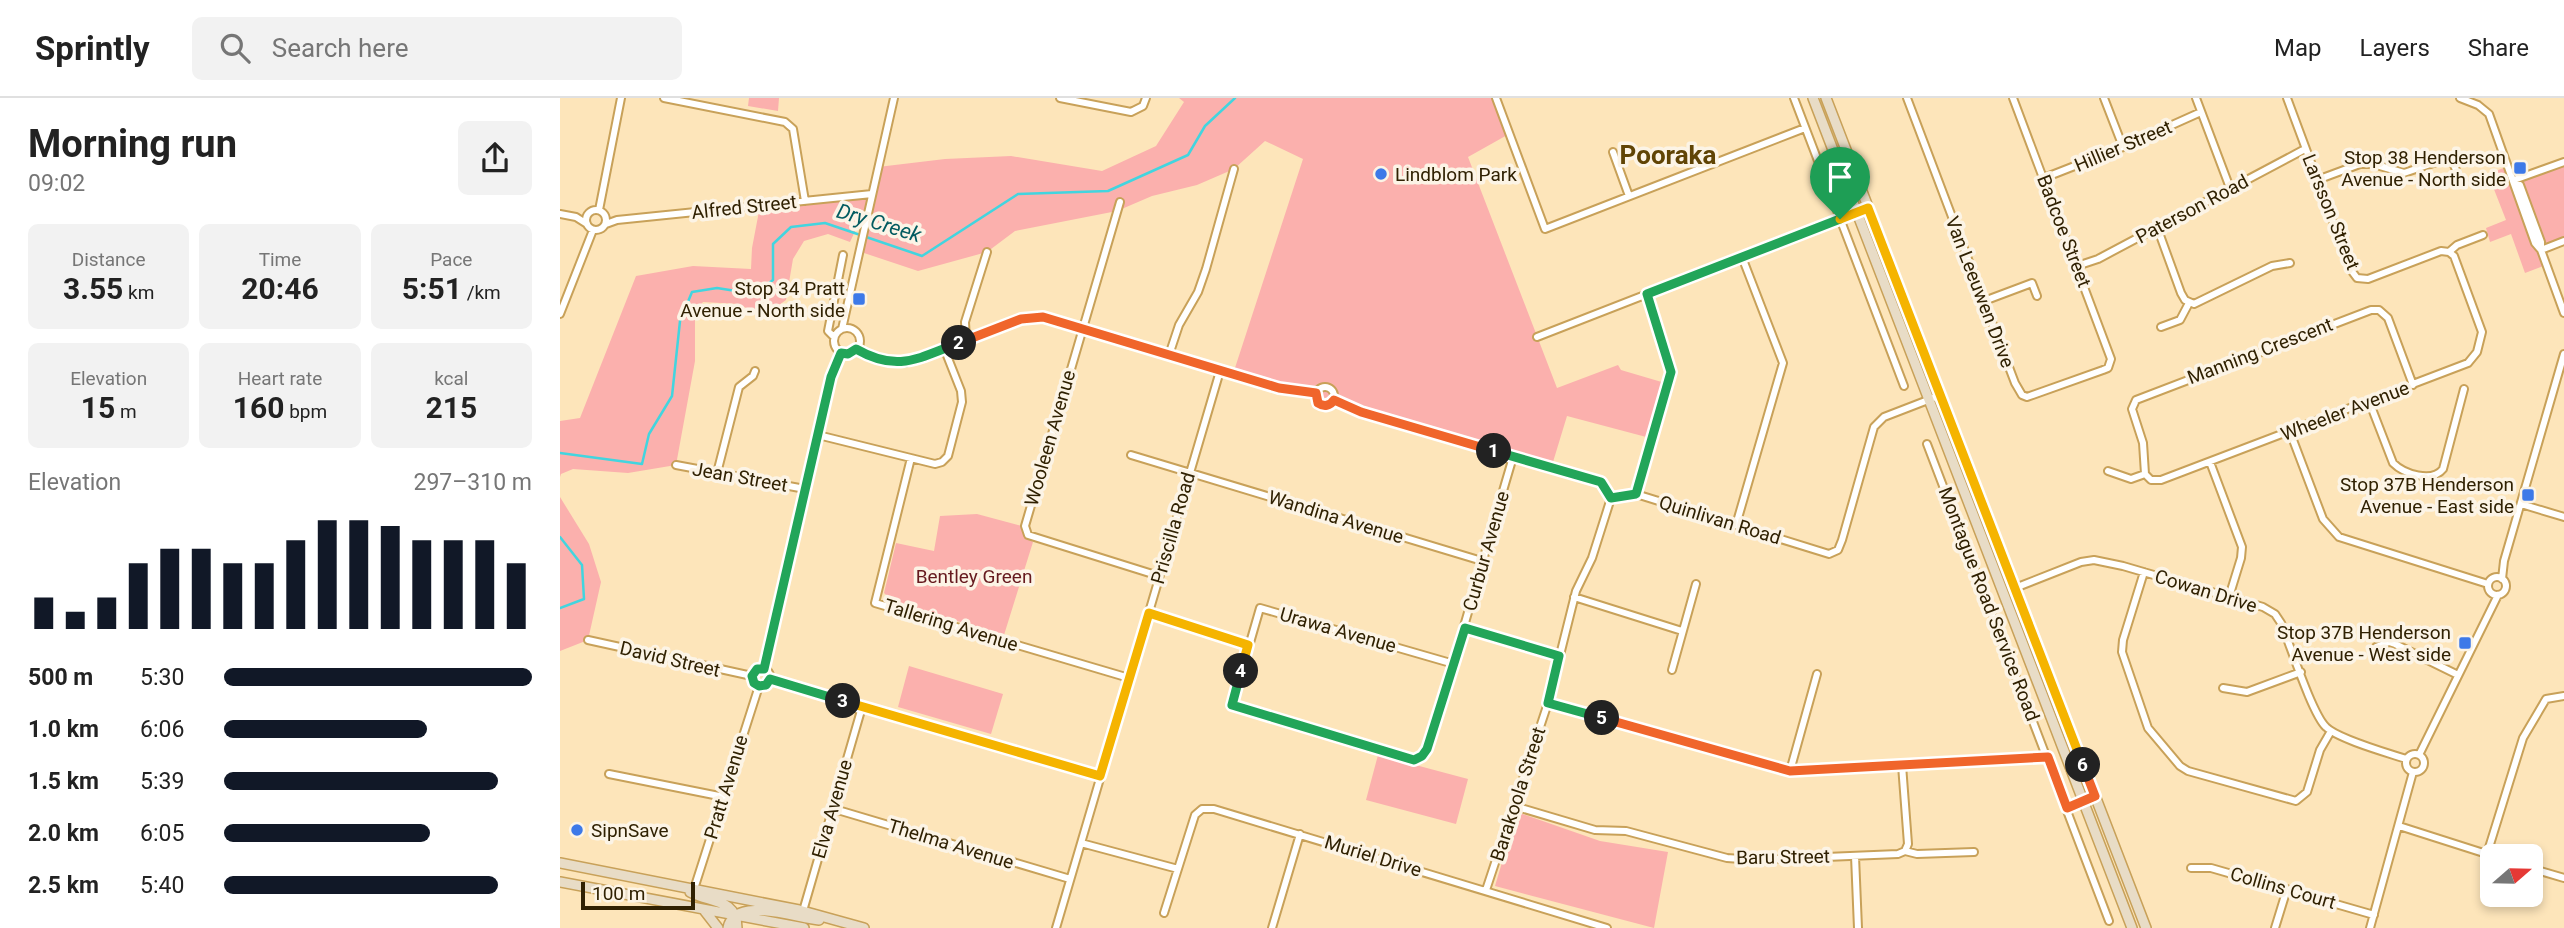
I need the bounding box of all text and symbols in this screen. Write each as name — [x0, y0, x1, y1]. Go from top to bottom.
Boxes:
search box — [192, 17, 682, 80]
text: Sprintly — [35, 29, 150, 68]
icon: search — [216, 29, 254, 67]
text: Search here — [272, 33, 409, 63]
text: Map — [2274, 34, 2322, 62]
text: Layers — [2360, 34, 2430, 62]
text: Share — [2468, 34, 2529, 62]
street label: Hillier Street — [2071, 115, 2175, 177]
button: share — [458, 121, 532, 195]
text: Morning run — [28, 122, 237, 166]
district label: Pooraka — [1620, 140, 1716, 170]
place label: Stop 38 Henderson Avenue - North side — [2341, 146, 2506, 191]
pin — [1810, 147, 1870, 219]
street label: Larsson Street — [2297, 151, 2365, 273]
icon: arrive — [1821, 158, 1859, 196]
marker: Stop 38 Henderson Avenue - North side — [2512, 160, 2528, 176]
place label: Lindblom Park — [1395, 163, 1517, 186]
marker: Lindblom Park — [1373, 166, 1389, 182]
text: 09:02 — [28, 170, 85, 197]
street label: Paterson Road — [2132, 170, 2252, 248]
street label: Badcoe Street — [2032, 172, 2096, 290]
street label: Alfred Street — [690, 190, 798, 224]
water label: Dry Creek — [834, 199, 925, 247]
street label: Van Leeuwen Drive — [1941, 213, 2019, 371]
text: Distance — [72, 248, 146, 271]
text: Time — [259, 248, 301, 271]
text: Pace — [430, 248, 472, 271]
text: 3.55 — [63, 271, 123, 306]
text: 20:46 — [241, 271, 319, 306]
text: 5:51 — [402, 271, 462, 306]
place label: Stop 34 Pratt Avenue - North side — [680, 277, 845, 322]
text: km — [123, 281, 154, 304]
text: /km — [462, 281, 501, 304]
marker: Stop 34 Pratt Avenue - North side — [851, 291, 867, 307]
street label: Manning Crescent — [2184, 313, 2336, 389]
pin: 2 — [942, 326, 976, 360]
text: 2 — [953, 331, 964, 354]
text: Elevation — [70, 367, 147, 390]
text: Heart rate — [238, 367, 322, 390]
text: kcal — [434, 367, 469, 390]
street label: Wooleen Avenue — [1020, 367, 1080, 509]
street label: Wheeler Avenue — [2278, 376, 2412, 446]
text: 15 — [81, 390, 115, 425]
text: 160 — [233, 390, 284, 425]
text: 215 — [426, 390, 477, 425]
text: m — [115, 400, 137, 423]
text: bpm — [284, 400, 327, 423]
pin: 1 — [1476, 434, 1511, 468]
text: 1 — [1488, 439, 1499, 462]
street label: Jean Street — [691, 457, 789, 497]
text: Elevation — [28, 469, 121, 496]
text: 297–310 m — [413, 469, 532, 496]
street label: Priscilla Road — [1146, 469, 1200, 587]
place label: Stop 37B Henderson Avenue - East side — [2340, 473, 2514, 518]
street label: Montague Road Service Road — [1934, 484, 2044, 724]
street label: Wandina Avenue — [1266, 485, 1406, 549]
marker: Stop 37B Henderson Avenue - East side — [2520, 487, 2536, 503]
street label: Curbur Avenue — [1458, 488, 1514, 614]
street label: Quinlivan Road — [1656, 491, 1784, 549]
park label: Bentley Green — [916, 565, 1032, 588]
street label: Cowan Drive — [2152, 565, 2260, 617]
street label: Tallering Avenue — [881, 594, 1021, 656]
street label: Urawa Avenue — [1277, 602, 1399, 658]
place label: Stop 37B Henderson Avenue - West side — [2277, 621, 2451, 666]
marker: Stop 37B Henderson Avenue - West side — [2457, 635, 2473, 651]
street label: David Street — [618, 636, 722, 682]
pin: 4 — [1224, 654, 1258, 688]
text: 4 — [1235, 659, 1246, 682]
text: 500 m — [28, 664, 93, 691]
text: 5:30 — [140, 664, 184, 691]
pin: 3 — [826, 684, 860, 718]
text: 3 — [837, 689, 848, 712]
pin: 5 — [1584, 700, 1620, 736]
text: 5 — [1596, 706, 1607, 729]
text: 1.0 km — [28, 716, 99, 743]
text: 6:06 — [140, 716, 184, 743]
street label: Barakoola Street — [1485, 724, 1551, 864]
street label: Pratt Avenue — [699, 732, 753, 842]
pin: 6 — [2066, 748, 2100, 782]
text: 6 — [2077, 753, 2088, 776]
street label: Elva Avenue — [807, 757, 857, 861]
text: 1.5 km — [28, 768, 99, 795]
text: 5:39 — [140, 768, 184, 795]
street label: Thelma Avenue — [885, 814, 1017, 874]
place label: SipnSave — [591, 819, 669, 842]
text: 2.0 km — [28, 820, 99, 847]
text: 6:05 — [140, 820, 184, 847]
marker: SipnSave — [569, 822, 585, 838]
street label: Muriel Drive — [1322, 830, 1424, 882]
north arrow — [2480, 844, 2543, 906]
map controls — [2480, 844, 2543, 907]
street label: Baru Street — [1736, 845, 1830, 869]
street label: Collins Court — [2228, 862, 2338, 914]
text: 2.5 km — [28, 872, 99, 899]
text: 5:40 — [140, 872, 184, 899]
scale bar — [581, 879, 695, 911]
text: 100 m — [592, 882, 645, 905]

